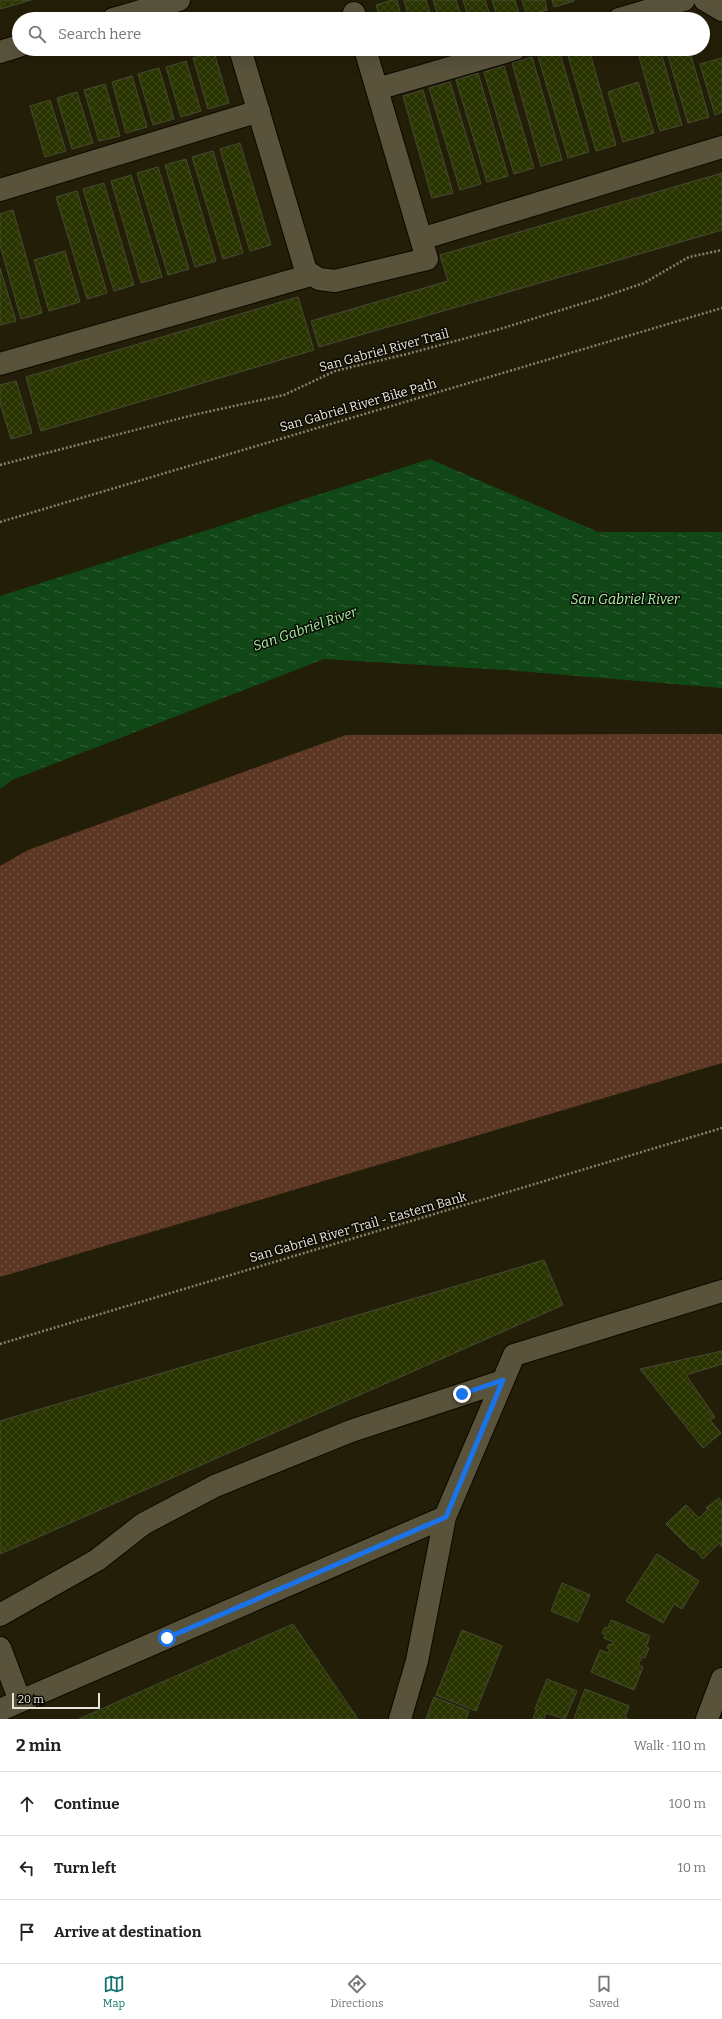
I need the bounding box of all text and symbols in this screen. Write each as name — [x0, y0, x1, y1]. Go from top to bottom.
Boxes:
search box — [12, 12, 710, 56]
icon: search — [26, 23, 48, 45]
text: Search here — [58, 25, 141, 43]
street label: San Gabriel River Trail — [317, 325, 451, 375]
street label: San Gabriel River Bike Path — [278, 375, 438, 435]
water label: San Gabriel River — [571, 591, 681, 608]
water label: San Gabriel River — [251, 603, 360, 655]
street label: San Gabriel River Trail - Eastern Bank — [248, 1189, 469, 1265]
route end — [453, 1385, 471, 1403]
route start — [158, 1629, 176, 1647]
scale bar — [12, 1691, 100, 1710]
text: 20 m — [18, 1693, 44, 1706]
text: 2 min — [16, 1735, 61, 1756]
text: Walk · 110 m — [634, 1738, 706, 1753]
icon: ahead — [16, 1793, 38, 1815]
text: Continue — [54, 1795, 120, 1813]
text: 100 m — [669, 1796, 706, 1811]
icon: left — [16, 1857, 38, 1879]
text: Turn left — [54, 1859, 116, 1877]
text: 10 m — [677, 1860, 706, 1875]
icon: arrive — [16, 1921, 38, 1943]
text: Arrive at destination — [54, 1923, 201, 1941]
tab: Map — [103, 1973, 125, 2010]
tab: Directions — [331, 1973, 383, 2010]
tab: Saved — [589, 1973, 619, 2010]

